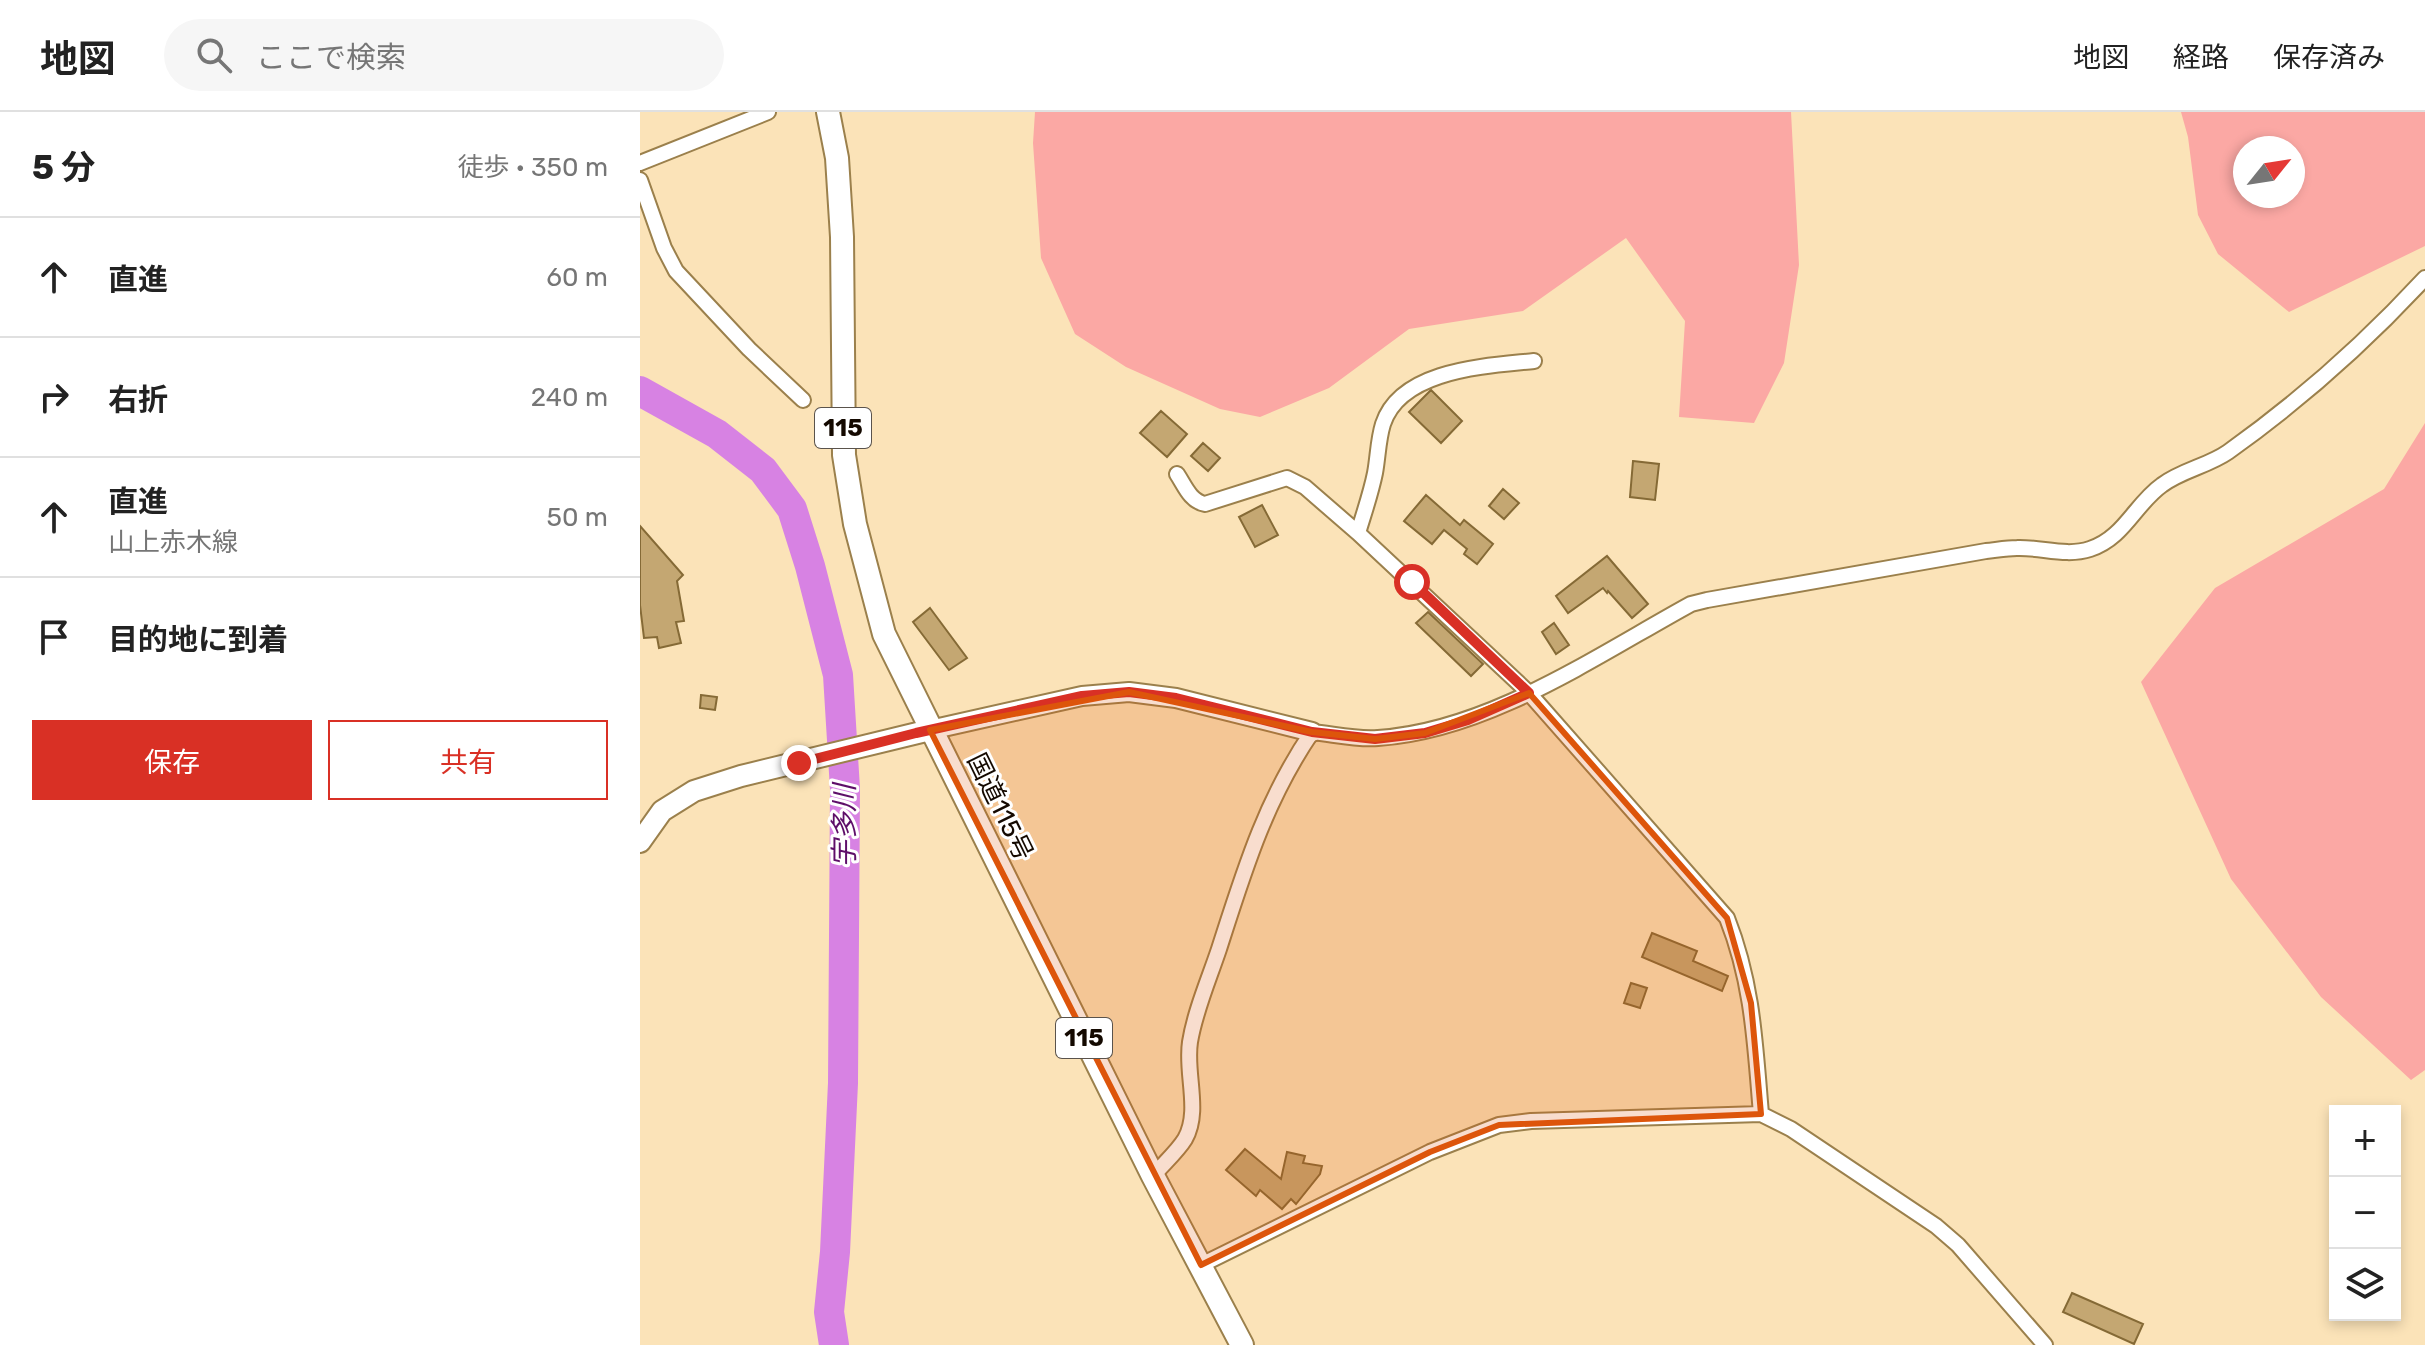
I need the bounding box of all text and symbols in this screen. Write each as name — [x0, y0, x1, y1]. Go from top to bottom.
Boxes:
search box — [164, 19, 724, 91]
icon: search — [192, 33, 236, 77]
text: 地図 — [40, 36, 116, 82]
text: ここで検索 — [256, 40, 406, 76]
text: 地図 — [2073, 41, 2129, 74]
text: 経路 — [2173, 41, 2229, 74]
text: 保存済み — [2273, 41, 2385, 74]
north arrow — [2233, 136, 2305, 208]
text: 5 分 — [32, 147, 95, 188]
text: 徒歩 · 350 m — [458, 152, 608, 183]
icon: ahead — [32, 255, 76, 299]
text: 直進 — [108, 262, 168, 298]
text: 60 m — [546, 262, 608, 293]
icon: right — [32, 375, 76, 419]
text: 右折 — [108, 382, 168, 418]
text: 240 m — [531, 382, 608, 413]
road number: 115 — [815, 408, 871, 448]
text: 直進 — [108, 484, 168, 520]
icon: ahead — [32, 495, 76, 539]
text: 50 m — [547, 502, 608, 533]
text: 山上赤木線 — [108, 527, 238, 558]
route start — [1394, 564, 1430, 600]
icon: arrive — [32, 615, 76, 659]
text: 目的地に到着 — [108, 622, 288, 658]
button: 保存 — [32, 720, 312, 800]
button: 共有 — [328, 720, 608, 800]
route end — [781, 745, 817, 781]
street label: 国道115号 — [961, 748, 1039, 866]
water label: 宇多川 — [828, 781, 861, 868]
road number: 115 — [1056, 1018, 1112, 1058]
map controls — [2329, 1105, 2401, 1321]
button: + — [2329, 1105, 2401, 1177]
button: − — [2329, 1177, 2401, 1249]
button: layers — [2329, 1249, 2401, 1321]

